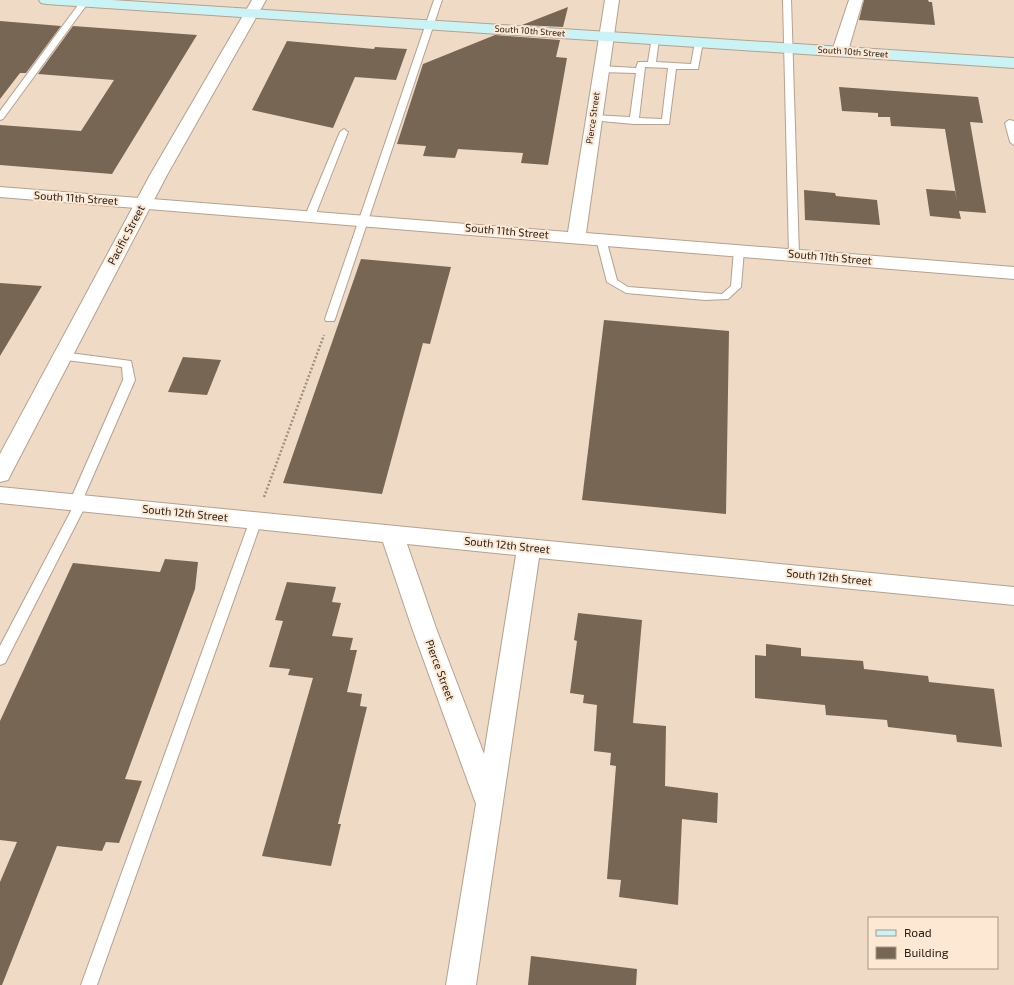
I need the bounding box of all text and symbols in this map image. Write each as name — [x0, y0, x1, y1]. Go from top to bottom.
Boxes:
street label: South 10th Street — [494, 23, 566, 38]
street label: South 10th Street — [817, 44, 889, 59]
street label: Pierce Street — [583, 91, 602, 144]
street label: South 11th Street — [34, 188, 118, 207]
street label: Pacific Street — [104, 203, 147, 267]
street label: South 11th Street — [465, 220, 549, 241]
street label: South 11th Street — [788, 246, 872, 267]
street label: South 12th Street — [142, 502, 228, 523]
street label: South 12th Street — [464, 534, 550, 555]
street label: South 12th Street — [786, 566, 872, 587]
street label: Pierce Street — [423, 638, 457, 702]
legend — [868, 917, 998, 969]
text: Road — [904, 925, 932, 939]
text: Building — [904, 945, 949, 959]

